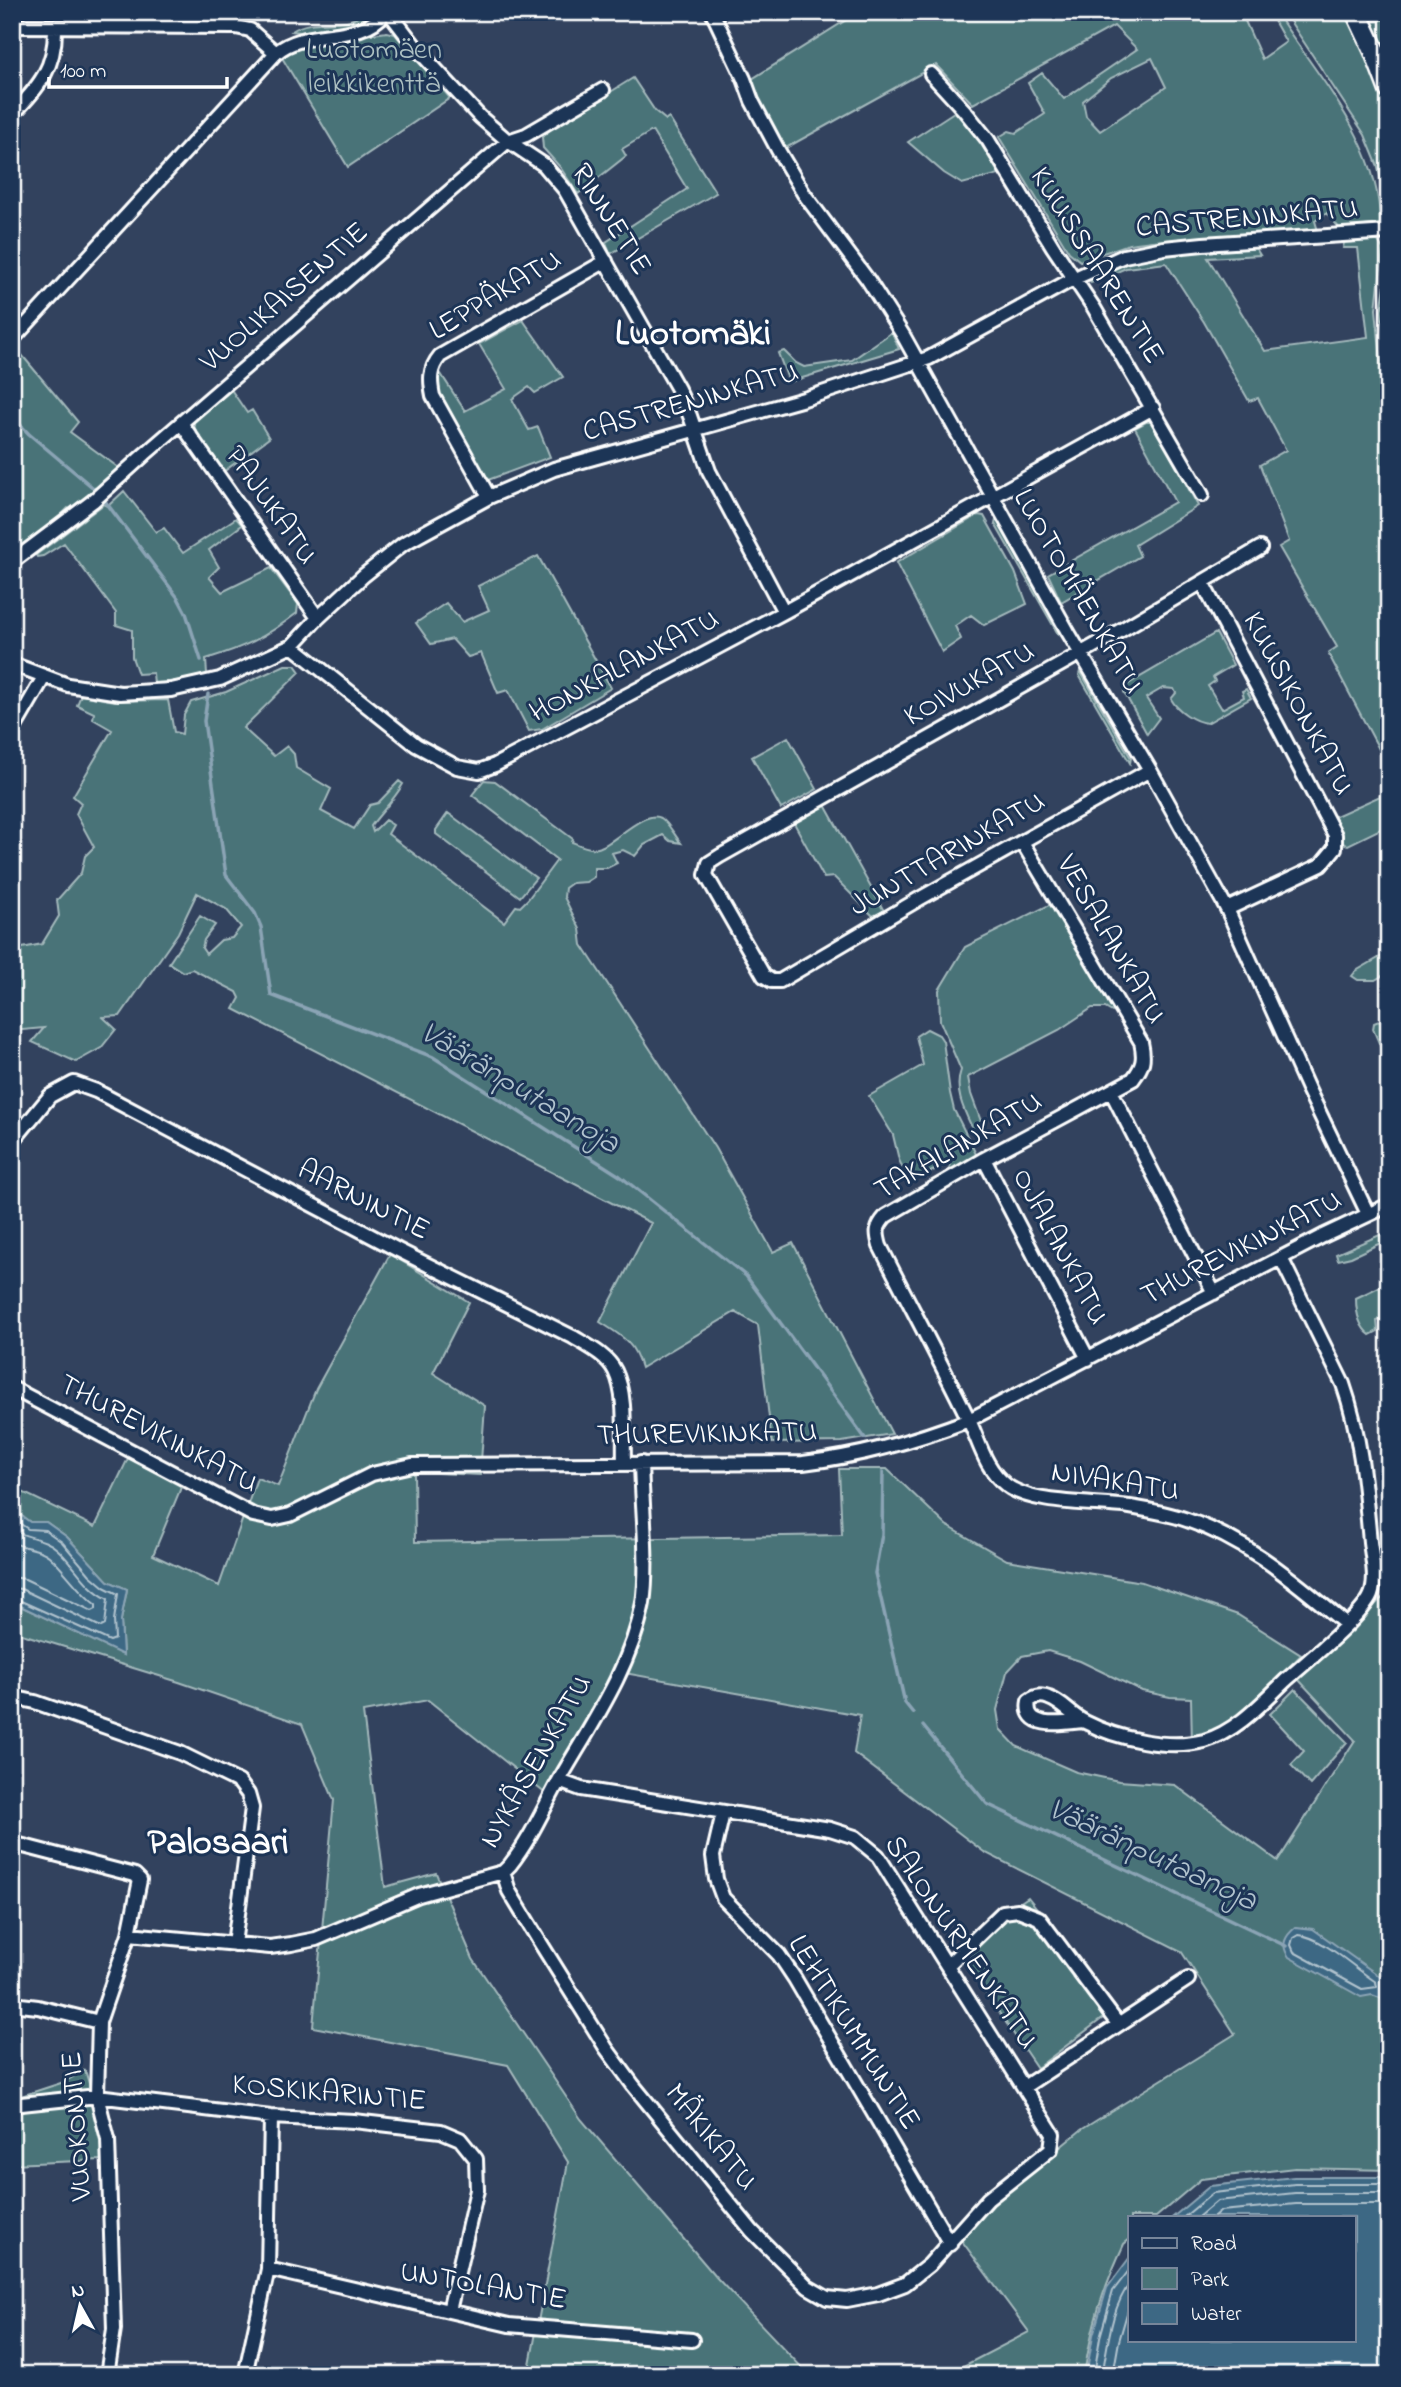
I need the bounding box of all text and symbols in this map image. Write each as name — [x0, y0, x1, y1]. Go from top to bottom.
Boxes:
park label: Luotomäen leikkikenttä — [306, 29, 442, 107]
scale bar — [49, 46, 228, 90]
text: 100 m — [60, 57, 106, 87]
street label: RINNETIE — [558, 155, 662, 285]
street label: KUUSSAARENTIE — [1018, 159, 1174, 373]
street label: CASTRENINKATU — [1134, 187, 1360, 251]
street label: VUOLIKAISENTIE — [190, 212, 379, 385]
street label: LEPPÄKATU — [421, 239, 571, 353]
district label: Luotomäki — [615, 308, 771, 362]
street label: CASTRENINKATU — [578, 351, 804, 455]
street label: PAJUKATU — [213, 437, 327, 575]
street label: LUOTOMÄENKATU — [1000, 481, 1154, 703]
street label: HONKALANKATU — [522, 598, 728, 736]
street label: KUUSIKONKATU — [1230, 604, 1364, 804]
street label: KOIVUKATU — [897, 631, 1043, 739]
street label: JUNTTARINKATU — [842, 781, 1054, 929]
street label: VESALANKATU — [1043, 846, 1176, 1033]
water label: Vääränputaanoja — [410, 1011, 628, 1168]
street label: TAKALANKATU — [867, 1081, 1051, 1213]
street label: AARNINTIE — [289, 1149, 437, 1253]
street label: OJALANKATU — [999, 1161, 1119, 1333]
street label: THUREVIKINKATU — [1134, 1179, 1350, 1319]
street label: THUREVIKINKATU — [50, 1364, 266, 1506]
street label: THUREVIKINKATU — [596, 1411, 818, 1459]
street label: NIVAKATU — [1048, 1451, 1182, 1515]
street label: NYKÄSENKATU — [469, 1667, 605, 1857]
water label: Vääränputaanoja — [1040, 1787, 1265, 1925]
district label: Palosaari — [147, 1817, 289, 1871]
street label: SALONURMENKATU — [872, 1827, 1048, 2059]
street label: LEHTIKUMMUNTIE — [775, 1927, 931, 2139]
street label: VUOKONTIE — [51, 2050, 105, 2203]
street label: KOSKIKARINTIE — [230, 2064, 428, 2124]
street label: MÄKIKATU — [653, 2075, 767, 2201]
legend — [1128, 2216, 1356, 2342]
text: Road — [1191, 2230, 1237, 2260]
street label: UNTOLANTIE — [396, 2251, 570, 2323]
text: Park — [1191, 2266, 1230, 2296]
north arrow — [46, 2272, 116, 2342]
text: N — [70, 2277, 86, 2306]
text: Water — [1191, 2300, 1242, 2330]

